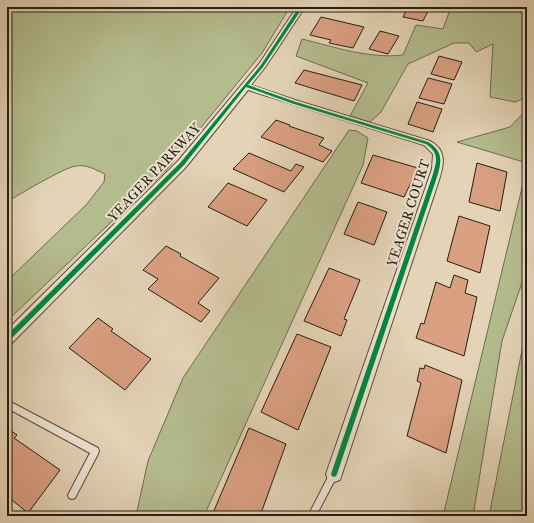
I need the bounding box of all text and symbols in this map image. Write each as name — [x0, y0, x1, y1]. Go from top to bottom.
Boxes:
street label: YEAGER PARKWAY — [104, 119, 205, 225]
street label: YEAGER COURT — [383, 157, 434, 269]

